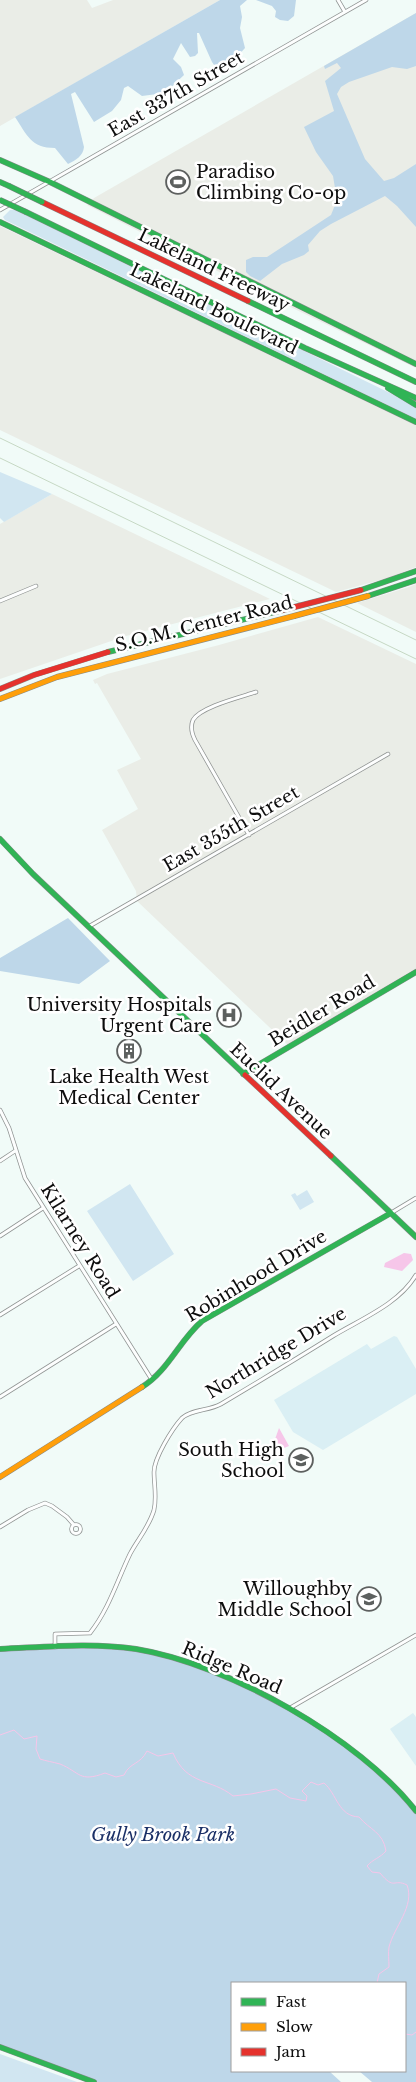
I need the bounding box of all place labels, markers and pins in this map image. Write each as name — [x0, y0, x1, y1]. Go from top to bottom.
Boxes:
place label: Paradiso Climbing Co-op — [196, 161, 346, 204]
sports icon: Paradiso Climbing Co-op — [165, 169, 191, 195]
place label: University Hospitals Urgent Care — [27, 994, 212, 1037]
hospital icon: University Hospitals Urgent Care — [216, 1002, 242, 1028]
building icon: Lake Health West Medical Center — [116, 1038, 142, 1064]
place label: Lake Health West Medical Center — [49, 1066, 209, 1109]
place label: South High School — [178, 1439, 284, 1482]
school or university icon: South High School — [288, 1447, 314, 1473]
place label: Willoughby Middle School — [218, 1578, 352, 1621]
school or university icon: Willoughby Middle School — [356, 1586, 382, 1612]

